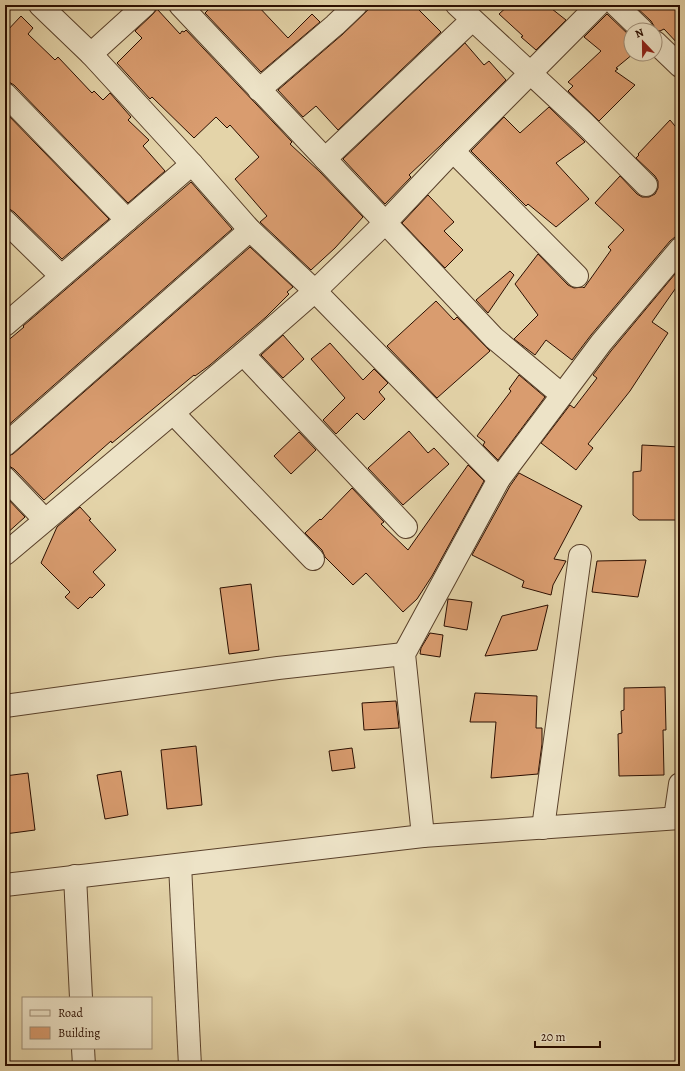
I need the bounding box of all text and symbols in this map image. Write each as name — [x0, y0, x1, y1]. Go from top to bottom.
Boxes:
north arrow — [623, 22, 663, 62]
text: N — [633, 25, 646, 42]
legend — [22, 997, 152, 1049]
text: Road — [58, 1005, 84, 1021]
scale bar — [535, 1023, 600, 1049]
text: Building — [58, 1025, 100, 1041]
text: 20 m — [541, 1029, 565, 1045]

